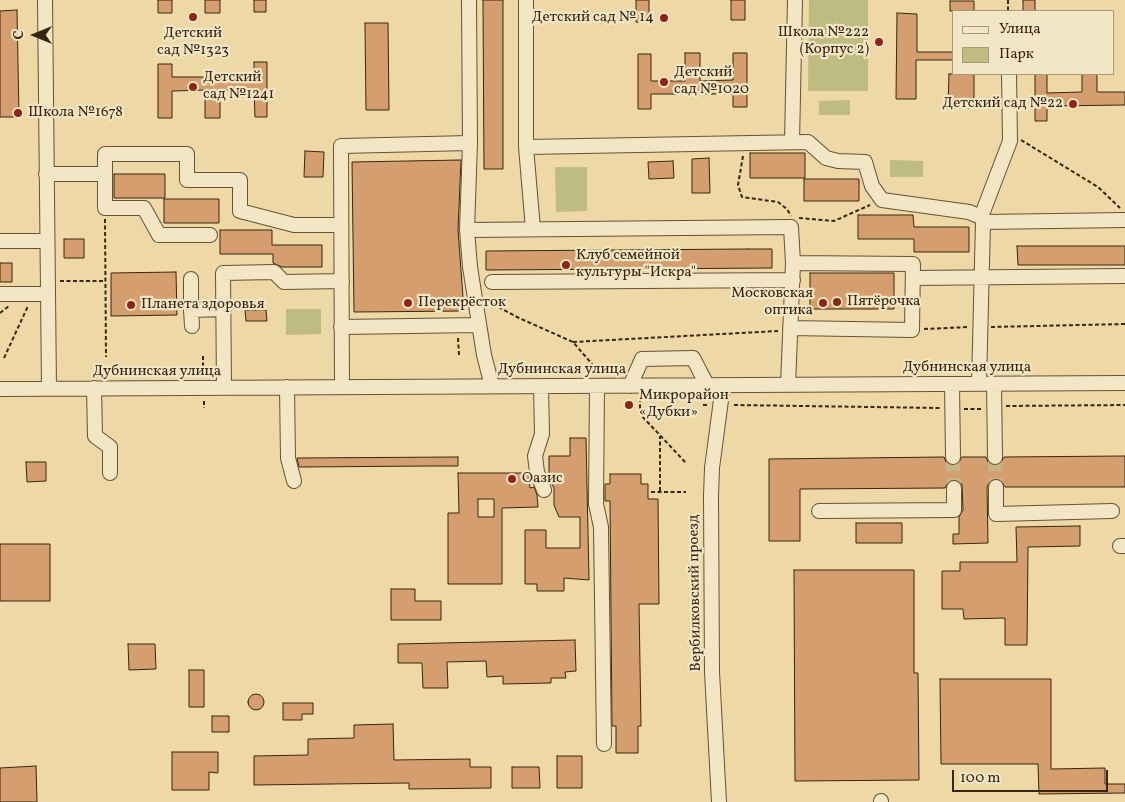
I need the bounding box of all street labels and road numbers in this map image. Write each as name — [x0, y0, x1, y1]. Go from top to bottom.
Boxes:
street label: Дубнинская улица — [903, 359, 1031, 377]
street label: Дубнинская улица — [498, 361, 626, 379]
street label: Дубнинская улица — [93, 363, 221, 381]
street label: Вербилковский проезд — [686, 514, 706, 672]

